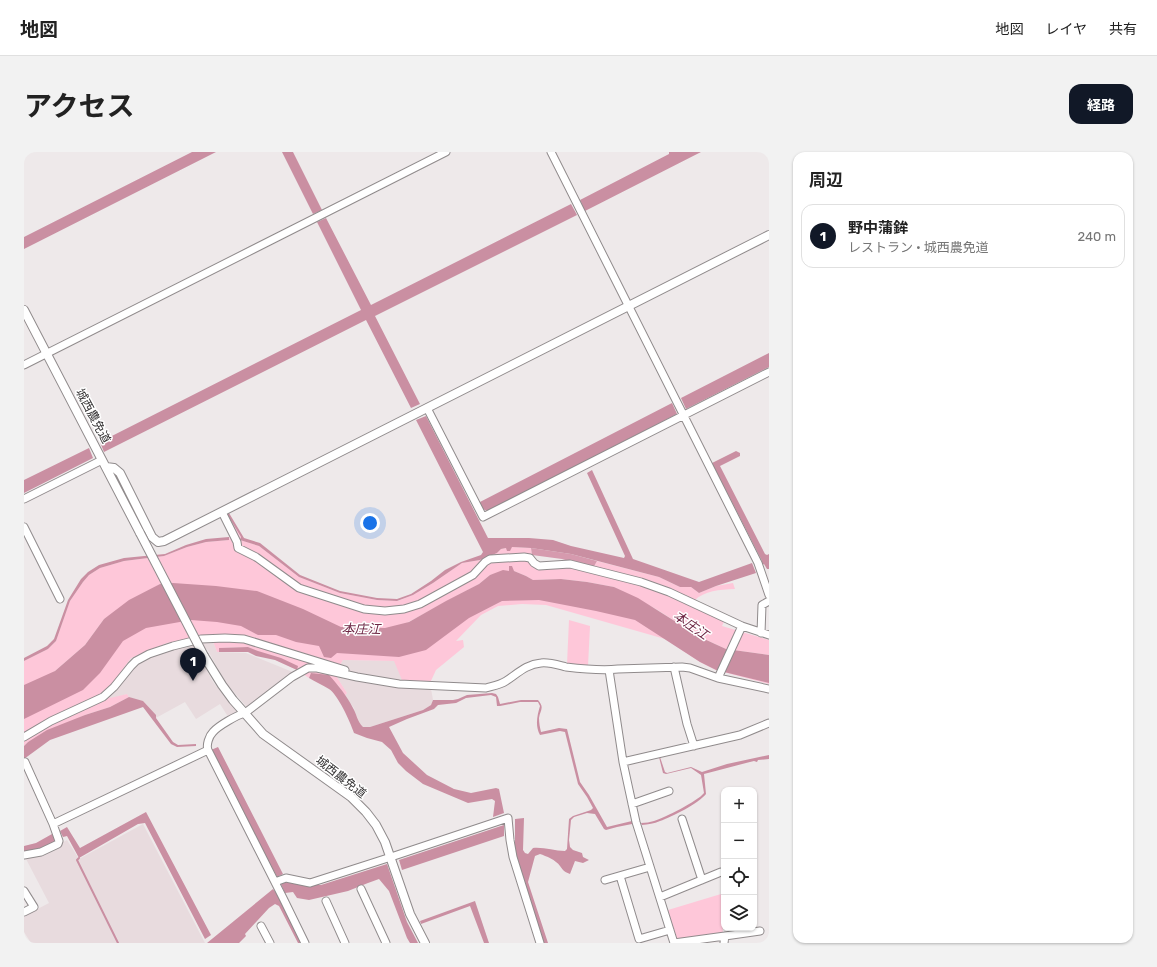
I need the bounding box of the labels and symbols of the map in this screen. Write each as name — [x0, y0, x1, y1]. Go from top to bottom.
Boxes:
street label: 城西農免道 — [73, 386, 113, 446]
your location — [360, 513, 380, 533]
water label: 本庄江 — [671, 608, 713, 643]
water label: 本庄江 — [341, 621, 383, 637]
pin: 1 — [180, 648, 206, 681]
street label: 城西農免道 — [313, 753, 369, 801]

